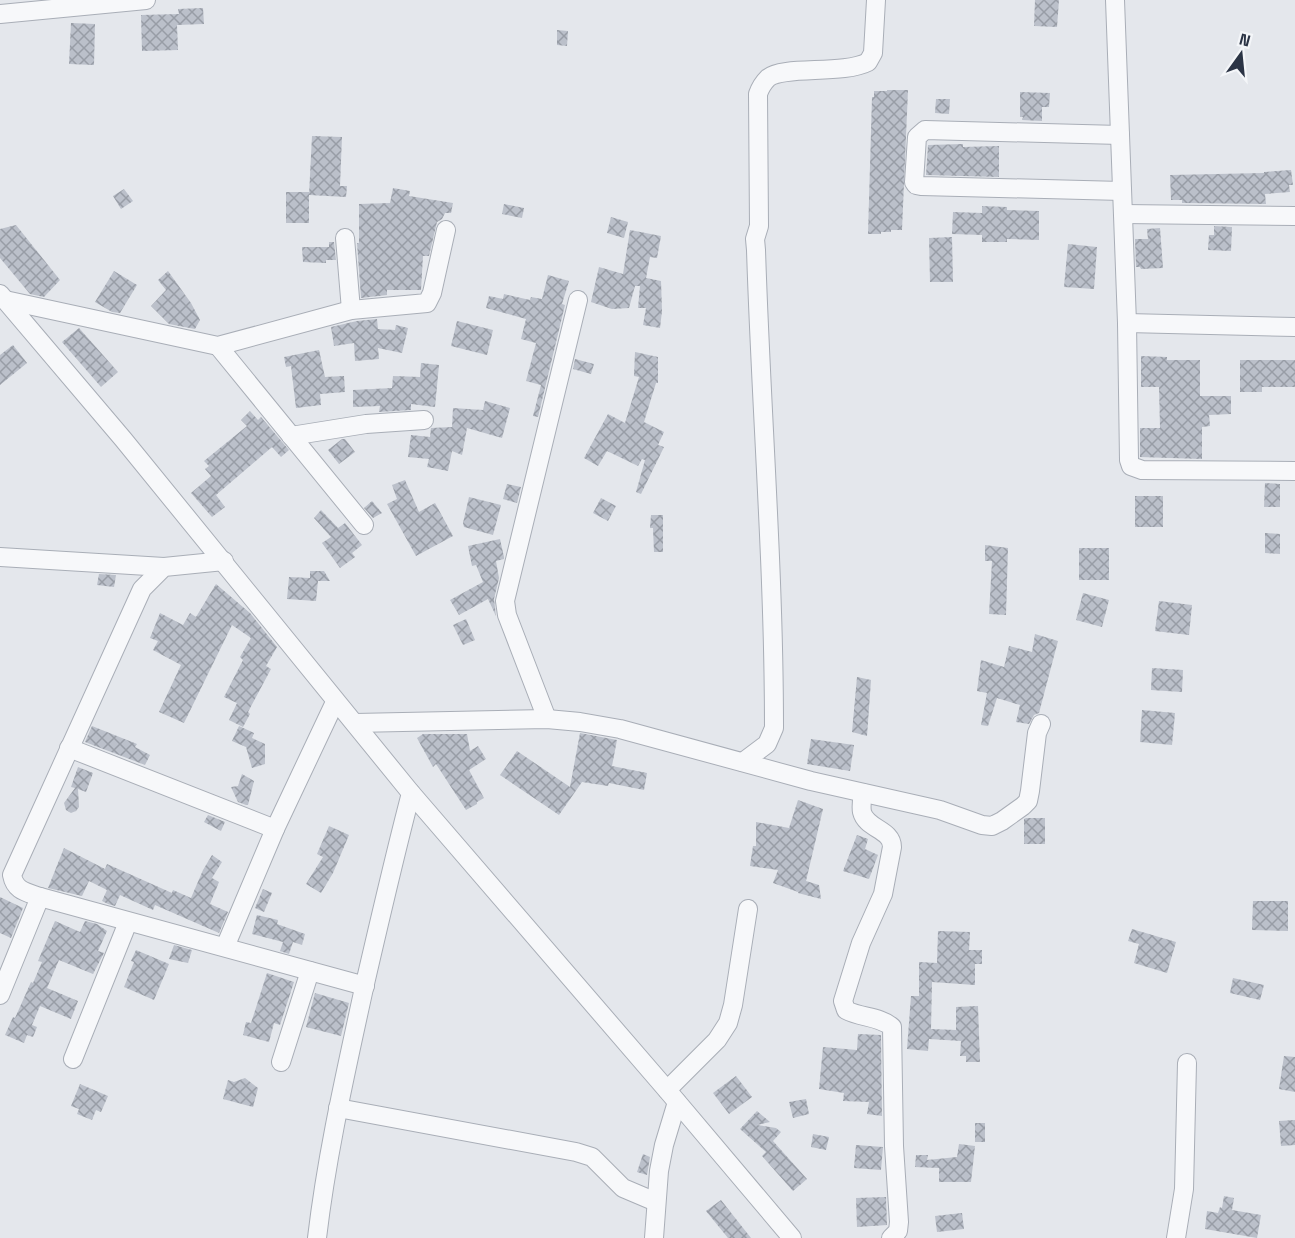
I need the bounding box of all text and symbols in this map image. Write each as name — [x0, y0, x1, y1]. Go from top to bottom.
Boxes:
north arrow — [1211, 24, 1271, 84]
text: N — [1237, 28, 1253, 52]

